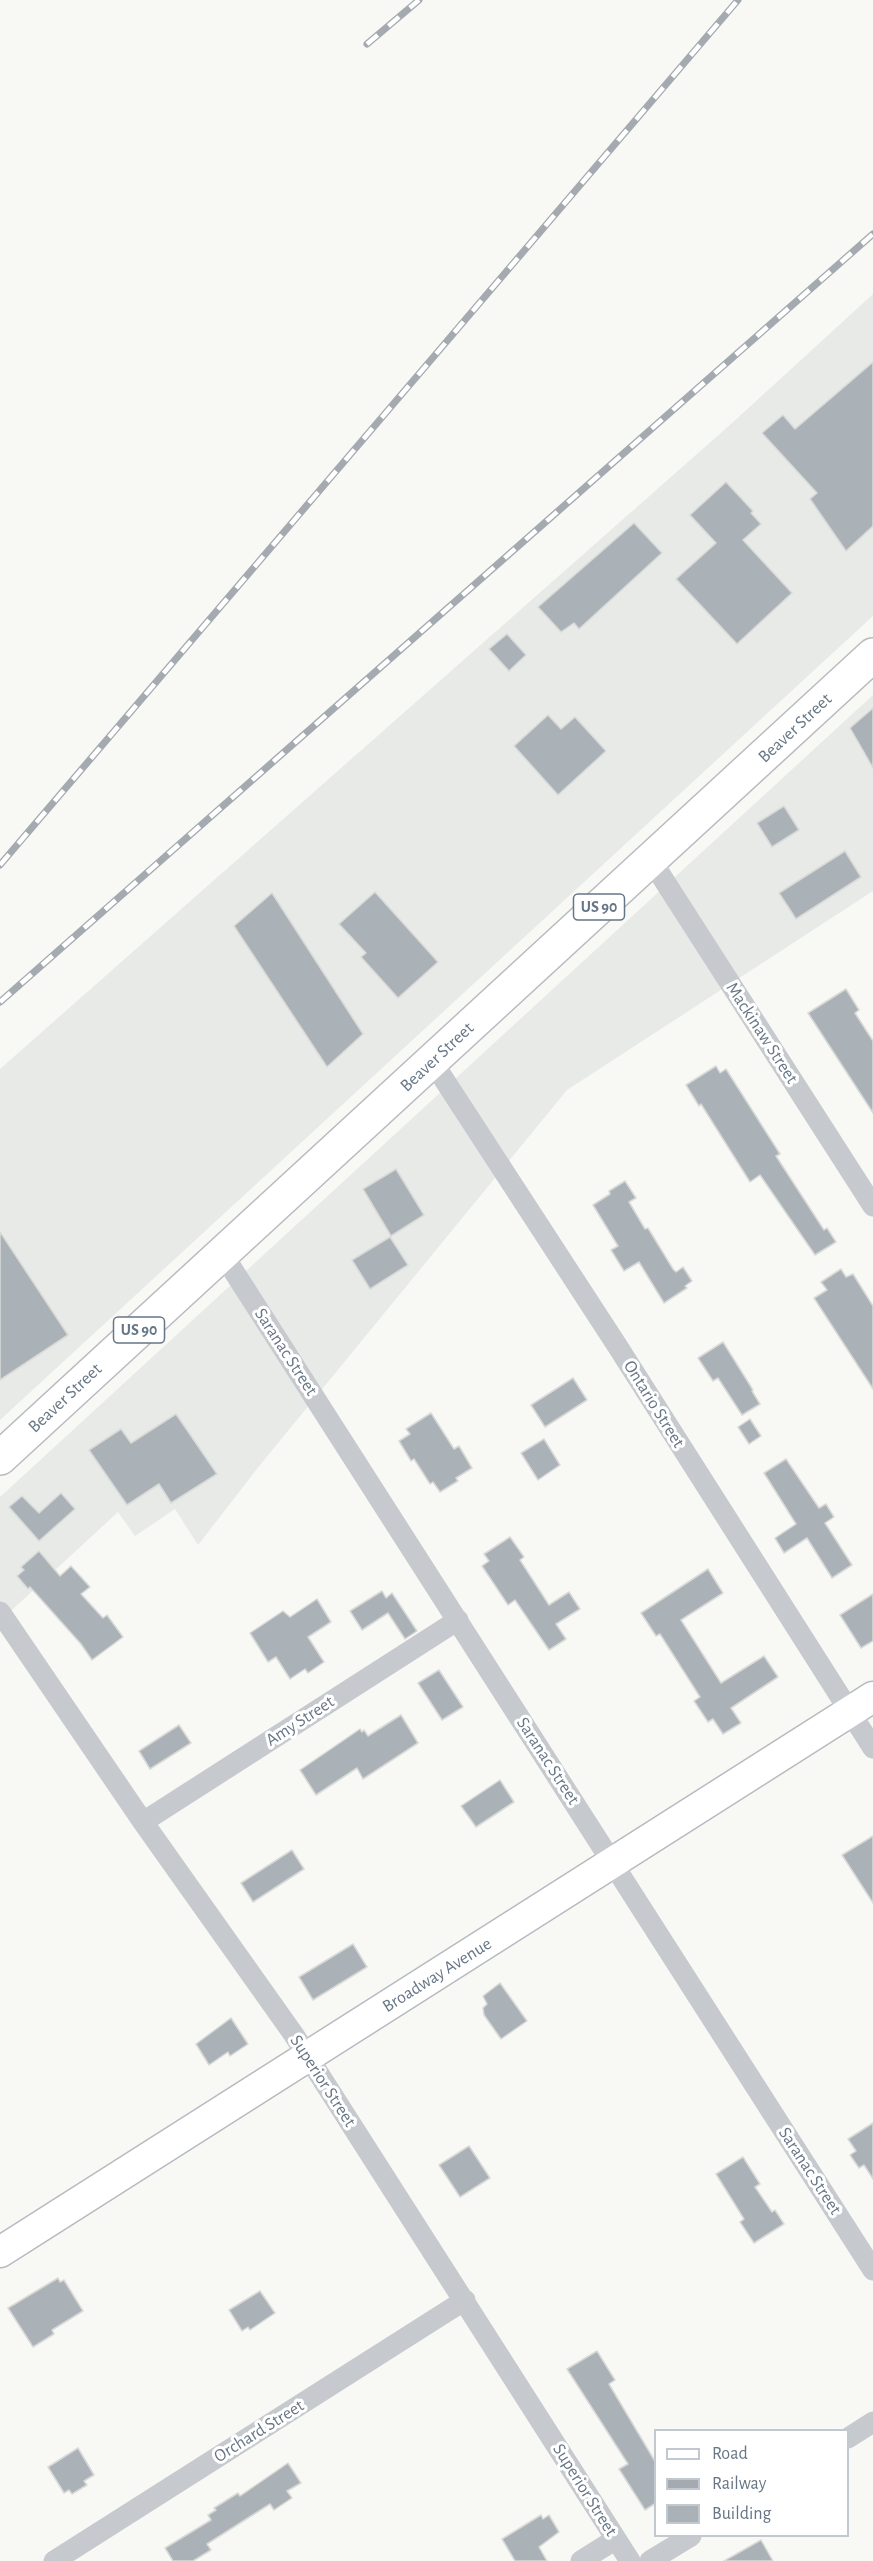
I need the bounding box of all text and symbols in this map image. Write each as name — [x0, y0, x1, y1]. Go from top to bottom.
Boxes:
street label: Beaver Street — [754, 688, 836, 768]
road number: US 90 — [574, 894, 624, 920]
street label: Mackinaw Street — [721, 978, 803, 1088]
street label: Beaver Street — [396, 1017, 478, 1097]
street label: Saranac Street — [250, 1304, 322, 1400]
road number: US 90 — [114, 1317, 164, 1343]
street label: Ontario Street — [619, 1356, 689, 1452]
street label: Beaver Street — [24, 1358, 106, 1438]
street label: Amy Street — [262, 1691, 338, 1751]
street label: Saranac Street — [512, 1713, 584, 1809]
street label: Broadway Avenue — [378, 1933, 496, 2017]
street label: Superior Street — [285, 2031, 361, 2131]
street label: Saranac Street — [774, 2123, 846, 2219]
street label: Orchard Street — [210, 2395, 308, 2467]
legend — [654, 2429, 849, 2537]
street label: Superior Street — [548, 2440, 622, 2540]
text: Road — [712, 2445, 748, 2463]
text: Railway — [712, 2475, 766, 2493]
text: Building — [712, 2505, 771, 2523]

